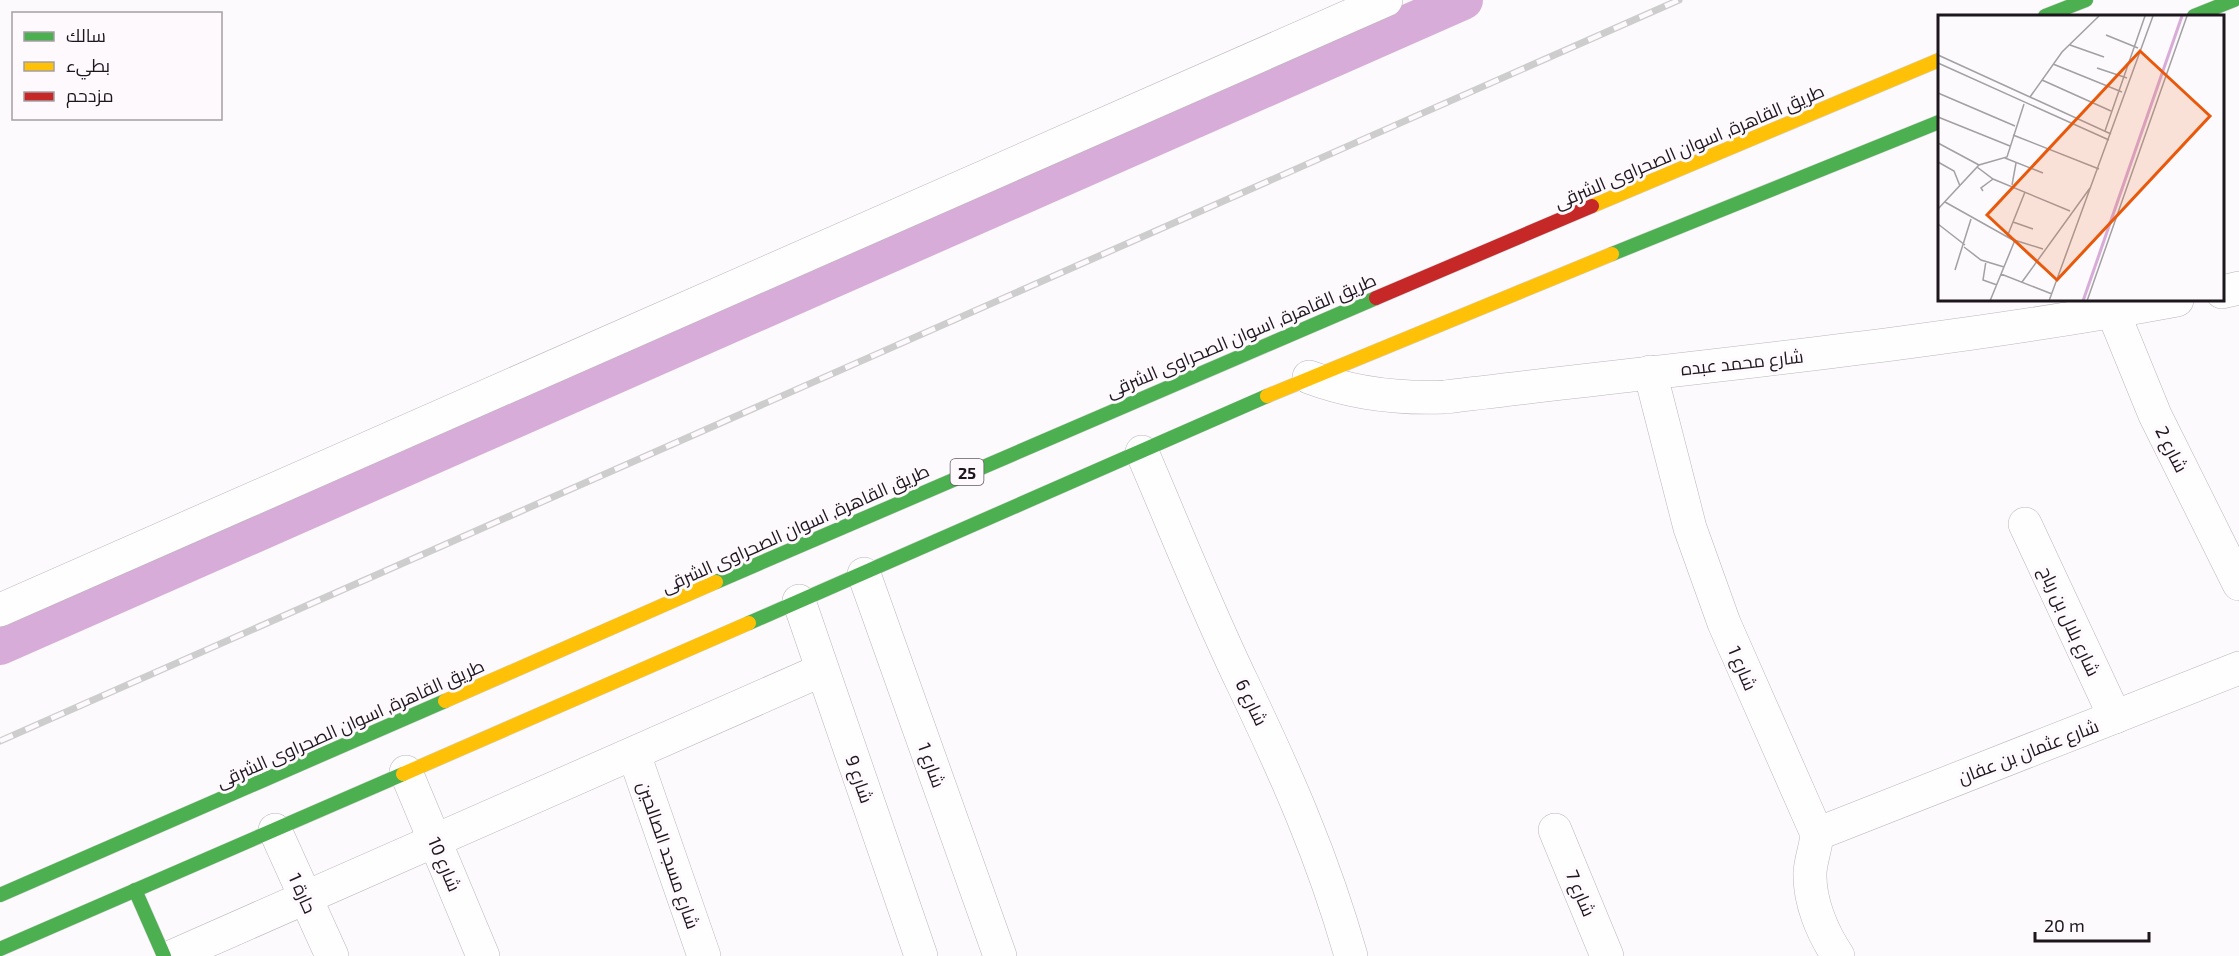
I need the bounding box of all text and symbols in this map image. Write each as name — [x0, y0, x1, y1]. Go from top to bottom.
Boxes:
legend — [12, 12, 222, 120]
inset map — [1938, 15, 2224, 302]
text: سالك — [66, 24, 106, 46]
text: بطيء — [66, 54, 110, 80]
street label: طريق القاهرة, اسوان الصحراوى الشرقى — [1551, 79, 1828, 215]
text: مزدحم — [66, 84, 114, 108]
street label: طريق القاهرة, اسوان الصحراوى الشرقى — [1103, 268, 1380, 404]
street label: شارع محمد عبده — [1680, 345, 1805, 381]
street label: شارع 2 — [2149, 422, 2193, 477]
street label: طريق القاهرة, اسوان الصحراوى الشرقى — [658, 459, 933, 599]
road number: 25 — [950, 459, 984, 485]
street label: شارع بلال بن رباح — [2033, 563, 2105, 680]
street label: شارع 1 — [1722, 643, 1762, 694]
street label: طريق القاهرة, اسوان الصحراوى الشرقى — [213, 654, 488, 794]
street label: شارع 6 — [1230, 675, 1273, 730]
street label: شارع عثمان بن عفان — [1954, 714, 2102, 790]
street label: شارع 1 — [912, 740, 950, 791]
street label: شارع 9 — [840, 752, 878, 806]
street label: شارع مسجد الصالحين — [632, 778, 705, 932]
street label: شارع 10 — [422, 834, 466, 895]
street label: شارع 7 — [1560, 867, 1601, 920]
street label: حارة 1 — [284, 869, 322, 917]
scale bar — [2035, 905, 2149, 943]
text: 20 m — [2044, 914, 2085, 936]

